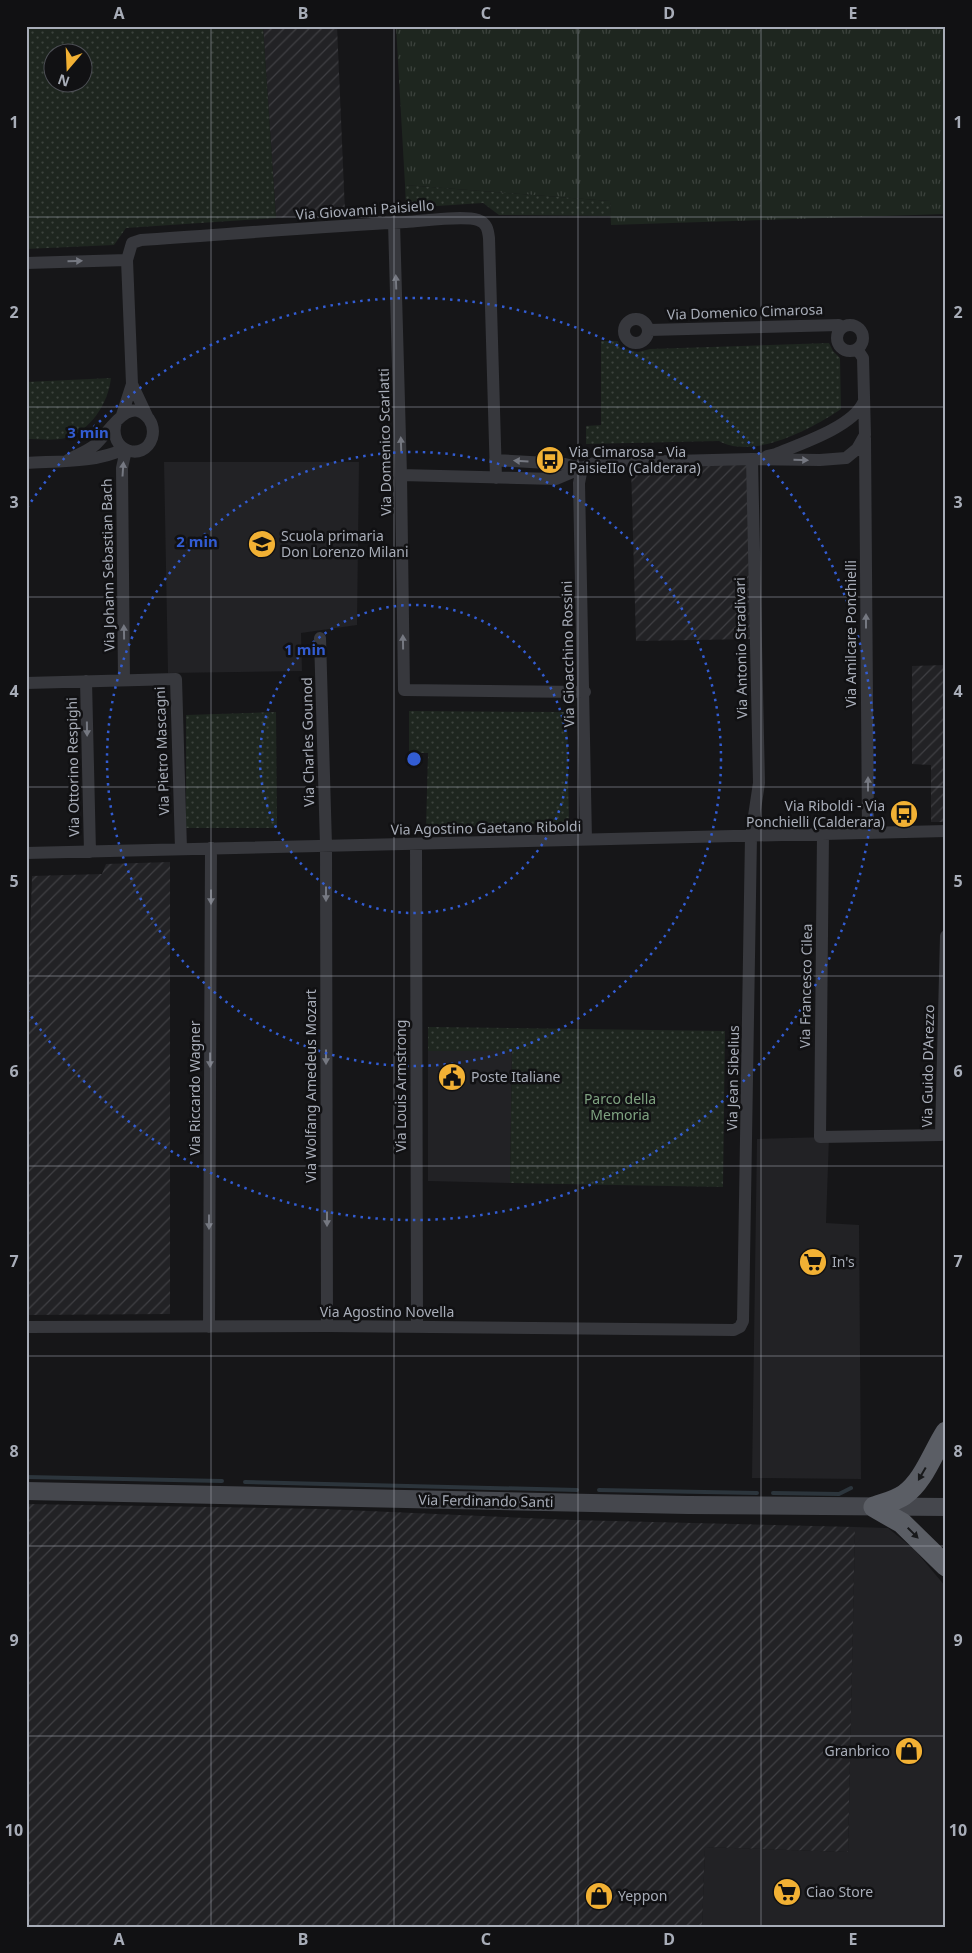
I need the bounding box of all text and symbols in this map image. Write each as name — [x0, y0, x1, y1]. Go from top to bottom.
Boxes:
text: A — [113, 2, 125, 24]
text: B — [298, 2, 308, 24]
text: C — [481, 2, 491, 24]
text: D — [663, 2, 675, 24]
text: E — [849, 2, 858, 24]
north arrow — [42, 42, 92, 92]
text: N — [55, 70, 72, 92]
text: 1 — [9, 111, 19, 133]
text: 1 — [953, 111, 963, 133]
street label: Via Giovanni Paisiello — [295, 195, 435, 224]
one-way arrow — [67, 257, 83, 265]
one-way arrow — [392, 274, 400, 290]
street label: Via Domenico Cimarosa — [667, 299, 823, 324]
text: 2 — [9, 301, 19, 323]
text: 2 — [953, 301, 963, 323]
street label: Via Domenico Scarlatti — [374, 368, 395, 516]
text: 3 min — [67, 422, 109, 442]
one-way arrow — [396, 436, 404, 452]
place label: Via Cimarosa - Via PaisieIIo (Calderara) — [569, 442, 701, 477]
bus stop icon: Via Cimarosa - Via PaisieIIo (Calderara) — [535, 445, 565, 475]
one-way arrow — [793, 456, 809, 464]
one-way arrow — [513, 457, 529, 465]
one-way arrow — [119, 461, 127, 477]
street label: Via Johann Sebastian Bach — [96, 478, 119, 652]
text: 3 — [9, 491, 19, 513]
text: 3 — [953, 491, 963, 513]
place label: Scuola primaria Don Lorenzo Milani — [281, 526, 409, 561]
school or university icon: Scuola primaria Don Lorenzo Milani — [247, 529, 277, 559]
text: 2 min — [176, 531, 218, 551]
street label: Via Amilcare Ponchielli — [841, 560, 860, 708]
street label: Via Antonio Stradivari — [730, 577, 751, 719]
street label: Via Gioacchino Rossini — [557, 581, 578, 727]
one-way arrow — [862, 613, 870, 629]
one-way arrow — [120, 623, 128, 639]
one-way arrow — [399, 633, 407, 649]
text: 1 min — [284, 639, 326, 659]
street label: Via Charles Gounod — [297, 677, 318, 807]
text: 4 — [9, 680, 19, 702]
text: 4 — [953, 680, 963, 702]
street label: Via Pietro Mascagni — [150, 686, 173, 816]
street label: Via Ottorino Respighi — [62, 697, 83, 837]
one-way arrow — [83, 722, 91, 738]
centre of rings — [405, 750, 423, 768]
one-way arrow — [864, 776, 872, 792]
place label: Via Riboldi - Via Ponchielli (Calderara) — [746, 796, 885, 831]
bus stop icon: Via Riboldi - Via Ponchielli (Calderara) — [889, 799, 919, 829]
street label: Via Agostino Gaetano Riboldi — [391, 816, 581, 839]
text: 5 — [9, 870, 19, 892]
text: 5 — [953, 870, 963, 892]
one-way arrow — [322, 886, 330, 902]
one-way arrow — [207, 889, 215, 905]
street label: Via Francesco Cilea — [795, 923, 816, 1049]
street label: Via Wolfang Amedeus Mozart — [301, 989, 320, 1183]
street label: Via Guido D'Arezzo — [917, 1004, 938, 1128]
street label: Via Riccardo Wagner — [185, 1020, 204, 1155]
street label: Via Louis Armstrong — [391, 1020, 410, 1152]
street label: Via Jean Sibelius — [722, 1025, 743, 1131]
one-way arrow — [322, 1049, 330, 1065]
one-way arrow — [206, 1052, 214, 1068]
text: 6 — [9, 1060, 19, 1082]
text: 6 — [953, 1060, 963, 1082]
public building icon: Poste Italiane — [437, 1062, 467, 1092]
place label: Poste Italiane — [471, 1067, 561, 1086]
park label: Parco della Memoria — [584, 1089, 656, 1124]
one-way arrow — [323, 1211, 331, 1227]
one-way arrow — [205, 1214, 213, 1230]
supermarket icon: In's — [798, 1247, 828, 1277]
text: 7 — [9, 1250, 19, 1272]
text: 7 — [953, 1250, 963, 1272]
place label: In's — [832, 1252, 855, 1271]
street label: Via Agostino Novella — [320, 1302, 454, 1321]
text: 8 — [9, 1440, 19, 1462]
text: 8 — [953, 1440, 963, 1462]
one-way arrow — [917, 1468, 926, 1481]
street label: Via Ferdinando Santi — [418, 1490, 554, 1511]
one-way arrow — [906, 1527, 918, 1539]
text: 9 — [9, 1629, 19, 1651]
text: 9 — [953, 1629, 963, 1651]
shop icon: Granbrico — [894, 1736, 924, 1766]
place label: Granbrico — [825, 1741, 890, 1760]
text: 10 — [5, 1819, 23, 1841]
text: 10 — [949, 1819, 967, 1841]
supermarket icon: Ciao Store — [772, 1877, 802, 1907]
shop icon: Yeppon — [584, 1881, 614, 1911]
place label: Ciao Store — [806, 1882, 873, 1901]
place label: Yeppon — [618, 1886, 667, 1905]
text: A — [113, 1928, 125, 1950]
text: B — [298, 1928, 308, 1950]
text: C — [481, 1928, 491, 1950]
text: D — [663, 1928, 675, 1950]
text: E — [849, 1928, 858, 1950]

